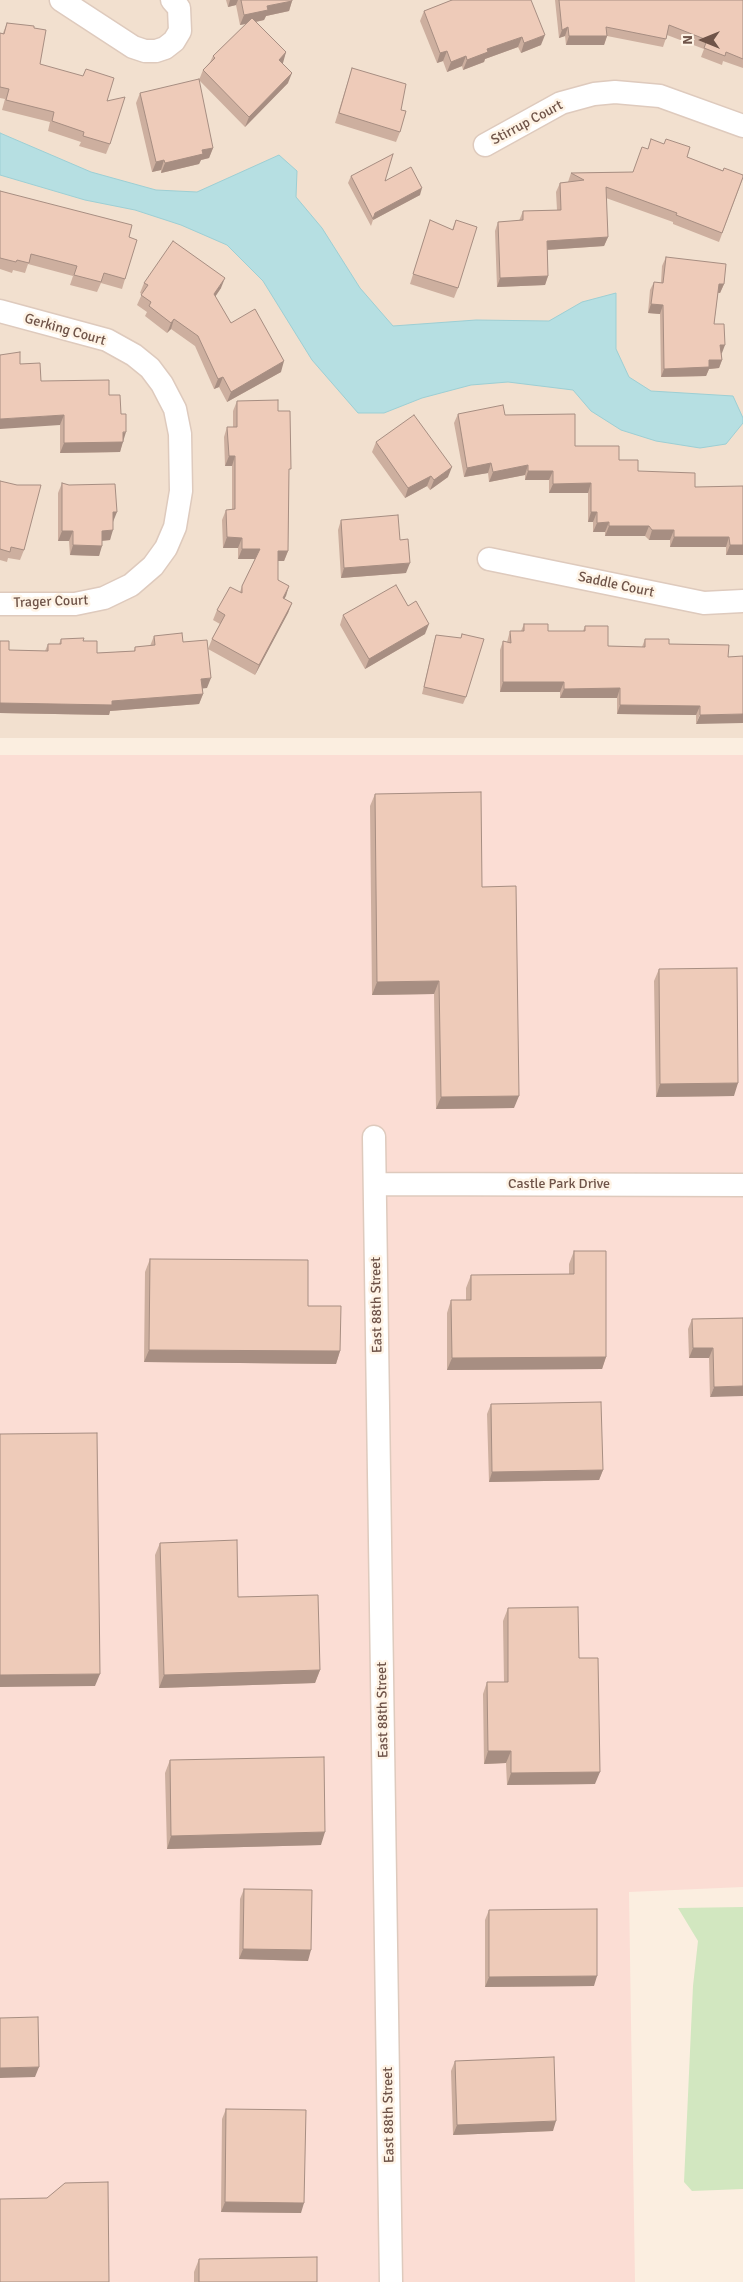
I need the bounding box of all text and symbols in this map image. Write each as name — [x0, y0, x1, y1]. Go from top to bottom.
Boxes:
north arrow — [678, 15, 728, 65]
text: N — [679, 35, 696, 45]
street label: Stirrup Court — [488, 97, 566, 149]
street label: Gerking Court — [22, 310, 108, 350]
street label: Saddle Court — [576, 569, 656, 601]
street label: Trager Court — [13, 592, 89, 612]
street label: Castle Park Drive — [508, 1176, 610, 1192]
street label: East 88th Street — [368, 1257, 386, 1353]
street label: East 88th Street — [374, 1662, 392, 1758]
street label: East 88th Street — [380, 2067, 398, 2163]

